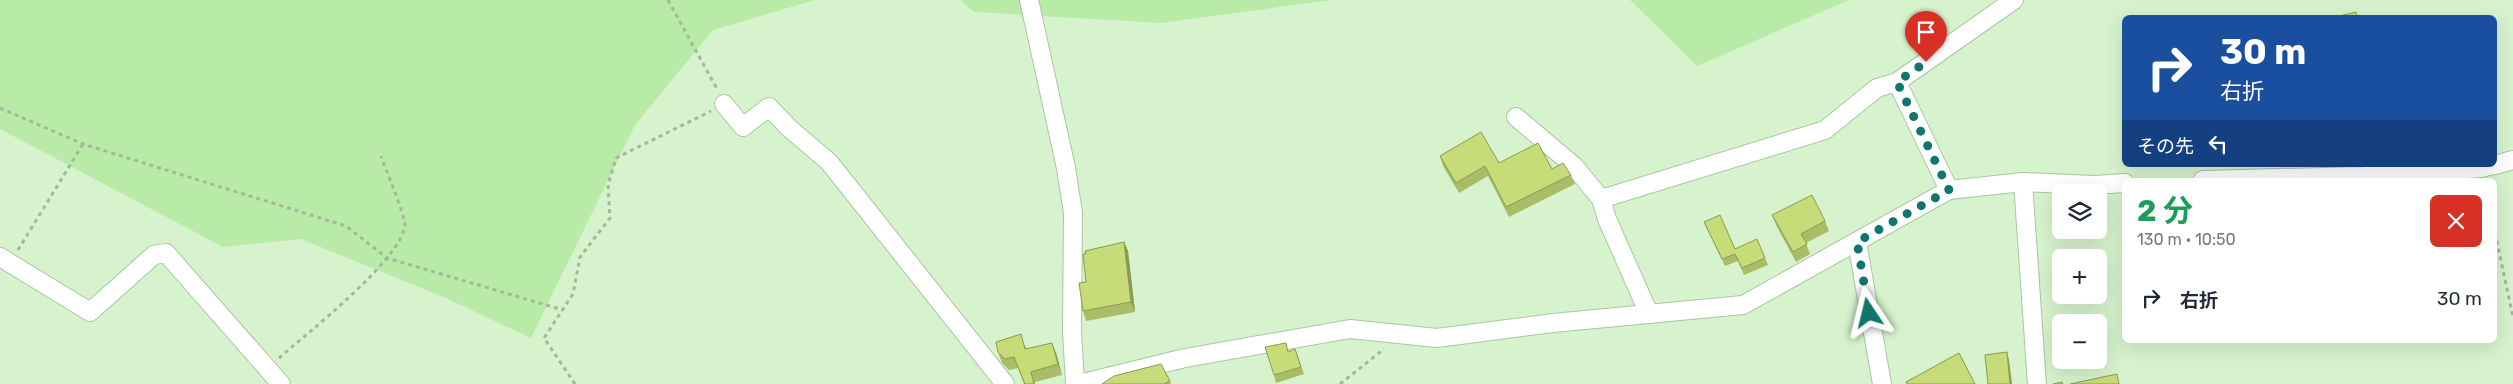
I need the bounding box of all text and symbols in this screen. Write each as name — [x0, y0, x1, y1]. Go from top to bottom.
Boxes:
pin — [1905, 11, 1947, 62]
icon: arrive — [1912, 18, 1940, 46]
text: 30 m — [2220, 31, 2306, 73]
icon: right — [2137, 35, 2202, 100]
text: 右折 — [2220, 78, 2264, 105]
icon: left — [2204, 130, 2232, 158]
text: その先 — [2137, 135, 2194, 158]
map controls — [2052, 184, 2107, 369]
button: layers — [2052, 184, 2107, 239]
text: 2 分 — [2137, 193, 2193, 229]
button: close — [2430, 195, 2482, 247]
text: 130 m · 10:50 — [2137, 230, 2236, 249]
button: + — [2052, 249, 2107, 304]
icon: right — [2137, 284, 2165, 312]
position arrow — [1842, 286, 1894, 338]
text: 30 m — [2437, 287, 2482, 310]
text: 右折 — [2180, 289, 2218, 312]
button: − — [2052, 314, 2107, 369]

